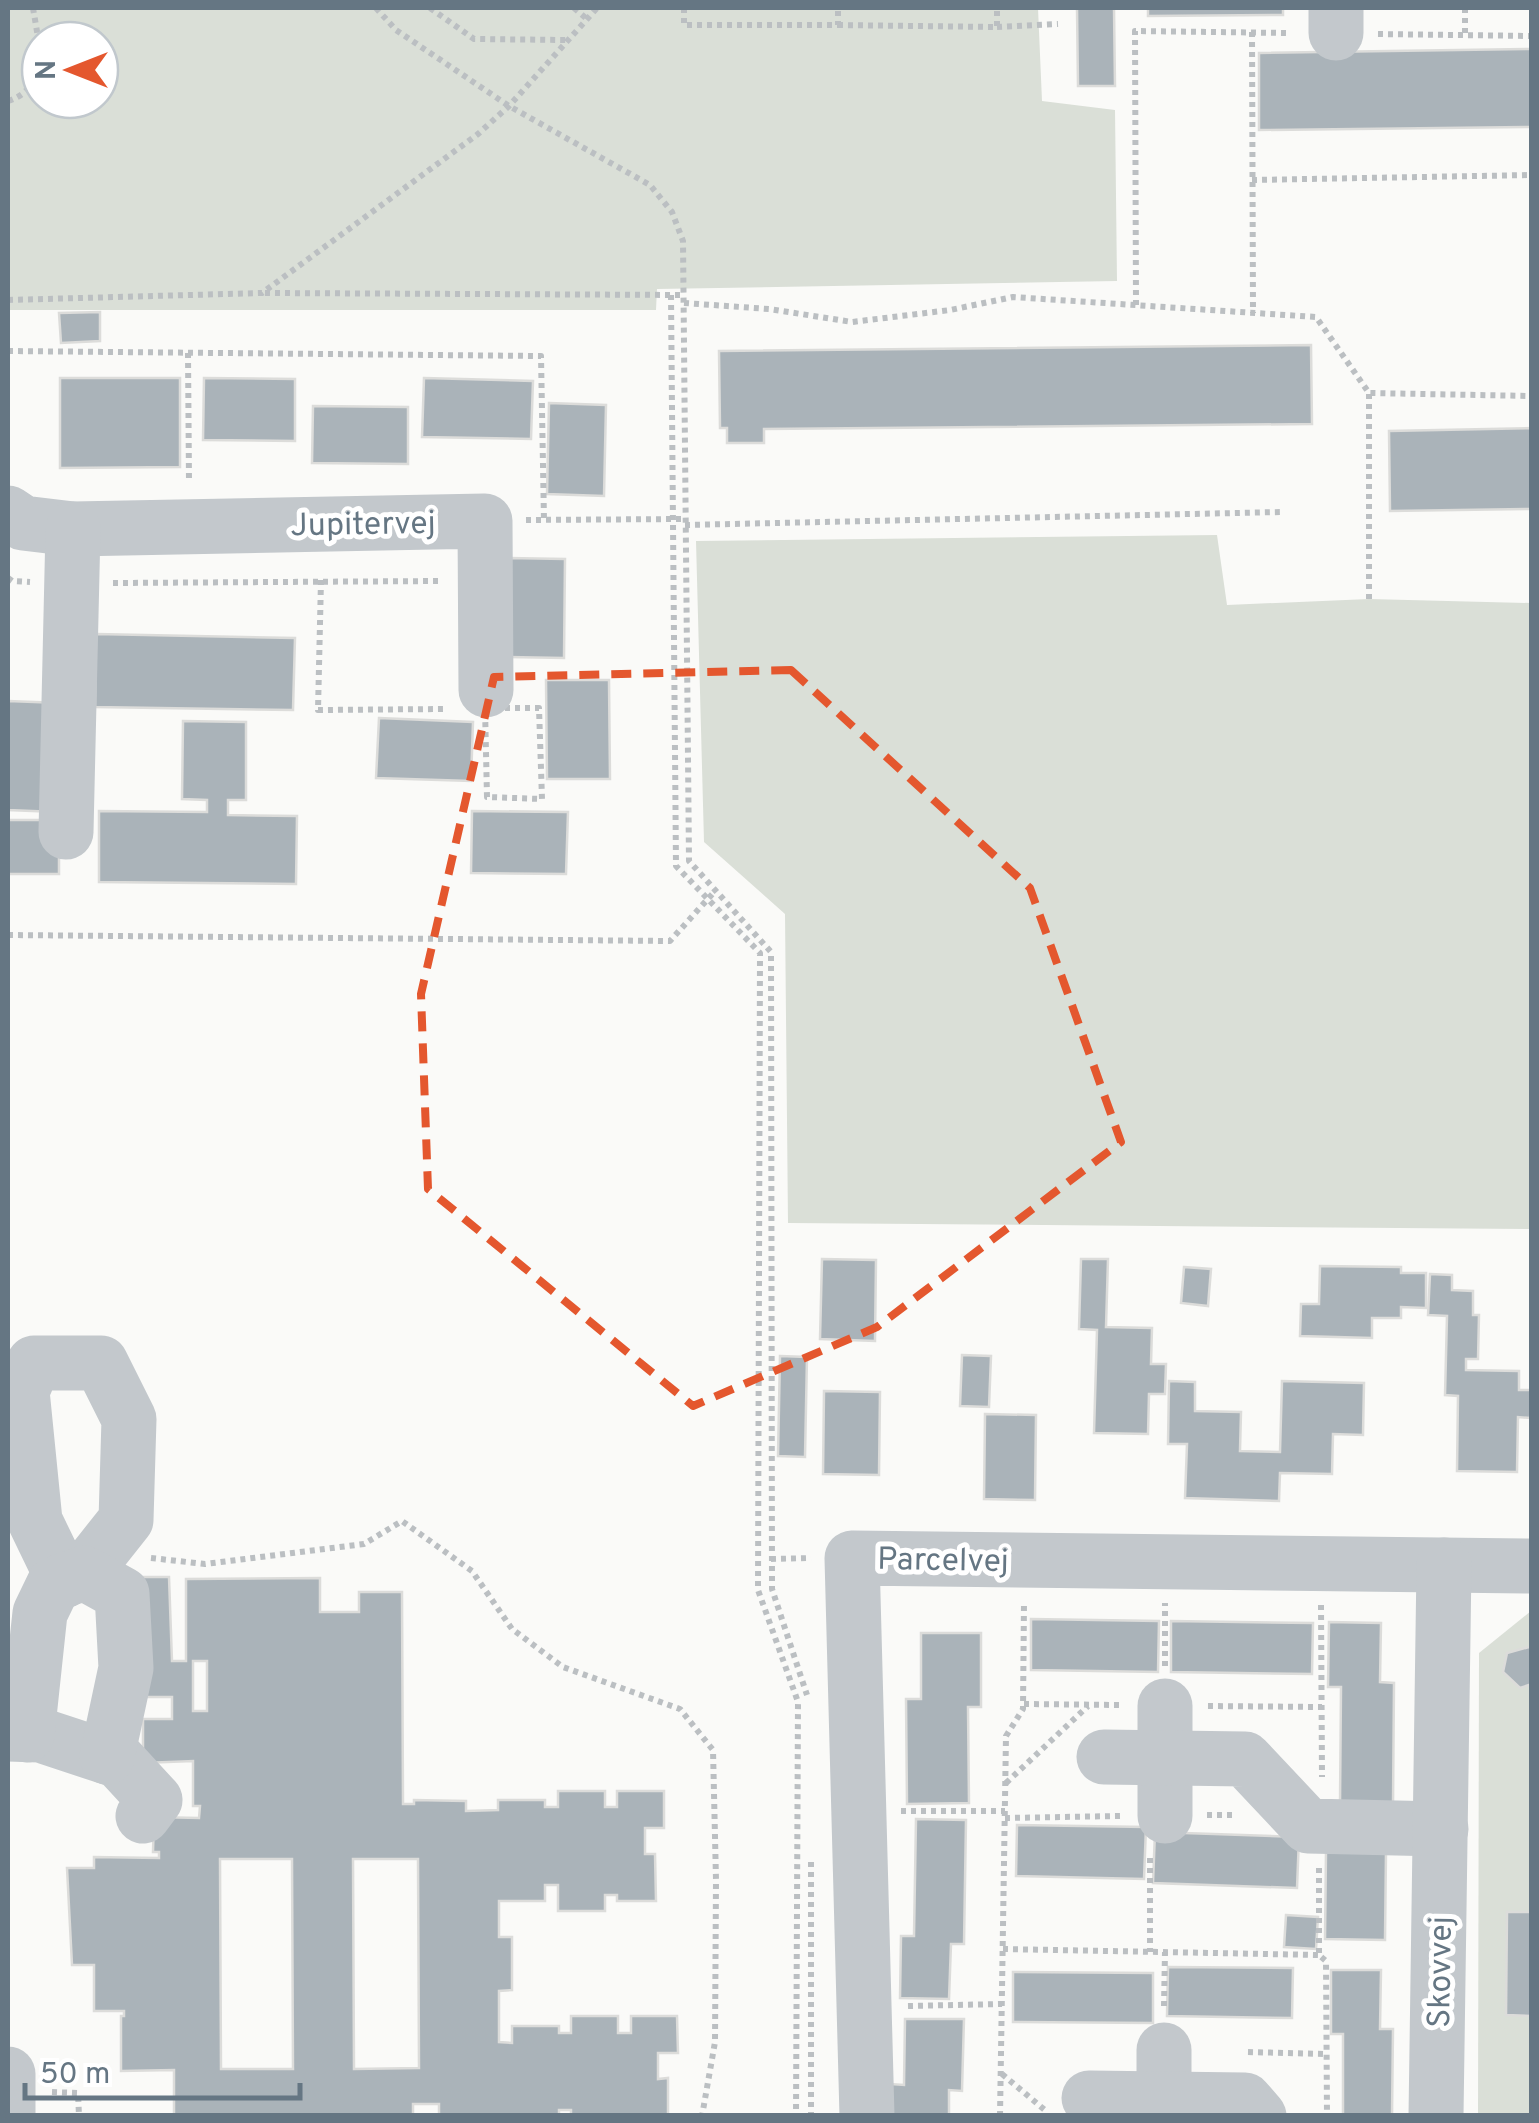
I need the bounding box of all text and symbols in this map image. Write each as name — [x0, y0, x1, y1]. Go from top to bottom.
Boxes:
north arrow — [20, 20, 120, 120]
text: N — [30, 60, 66, 80]
street label: Jupitervej — [290, 505, 436, 547]
street label: Parcelvej — [877, 1541, 1009, 1583]
street label: Skovvej — [1421, 1916, 1463, 2028]
scale bar — [25, 2038, 300, 2100]
text: 50 m — [40, 2057, 110, 2094]

